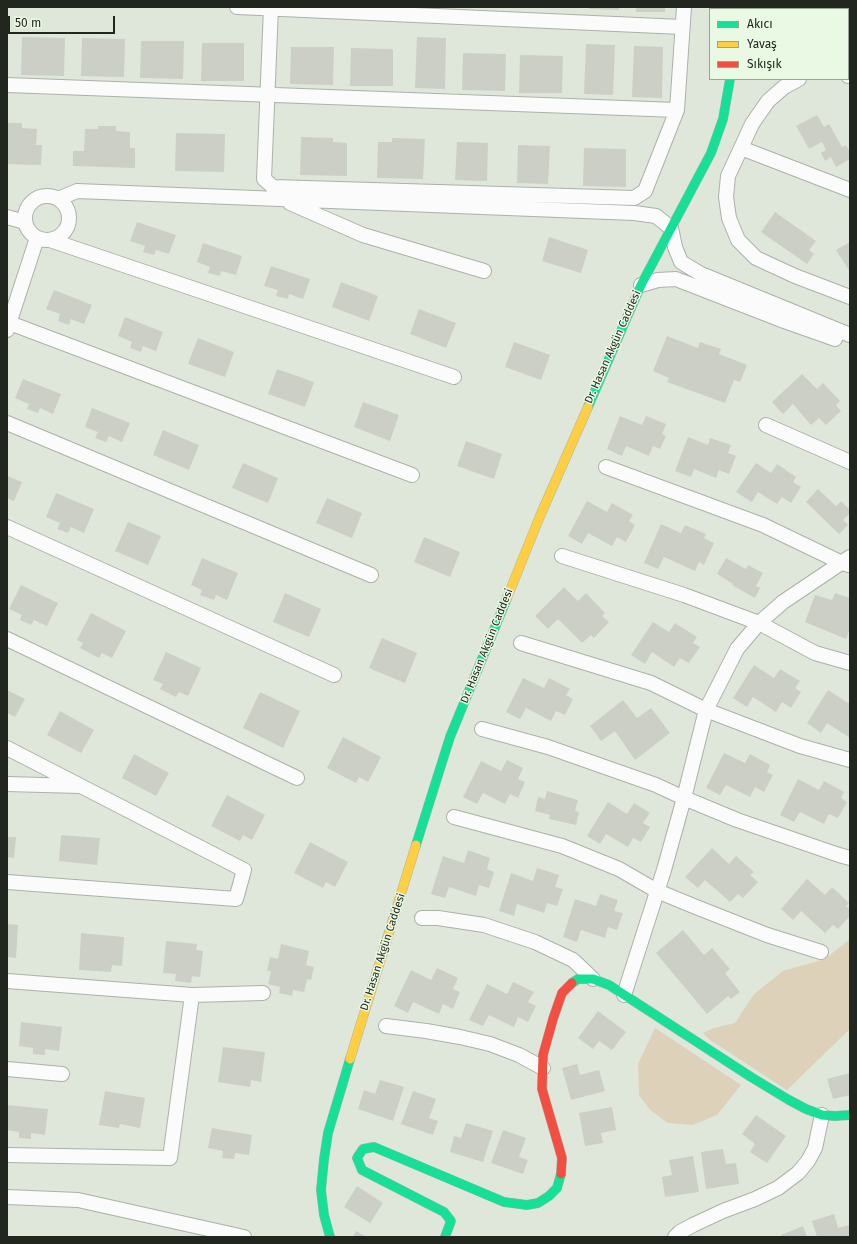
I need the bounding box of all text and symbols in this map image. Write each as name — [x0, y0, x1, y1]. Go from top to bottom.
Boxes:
scale bar — [10, 8, 117, 34]
legend — [709, 8, 849, 80]
text: 50 m — [15, 16, 41, 30]
text: Akıcı — [747, 17, 773, 31]
text: Yavaş — [747, 37, 777, 51]
text: Sıkışık — [747, 57, 782, 71]
street label: Dr. Hasan Akgün Caddesi — [582, 288, 644, 406]
street label: Dr. Hasan Akgün Caddesi — [458, 587, 516, 705]
street label: Dr. Hasan Akgün Caddesi — [358, 892, 408, 1012]

